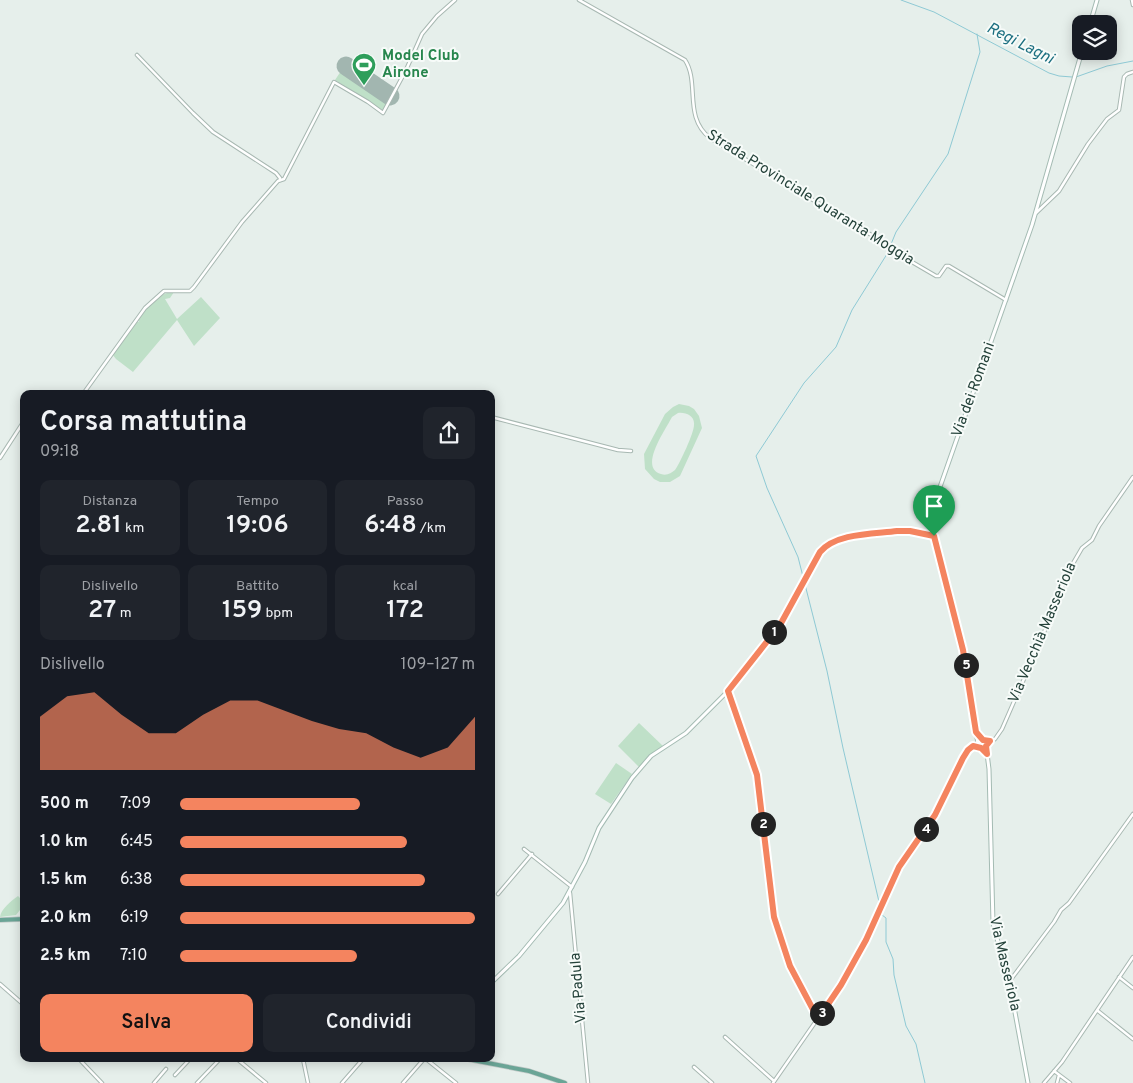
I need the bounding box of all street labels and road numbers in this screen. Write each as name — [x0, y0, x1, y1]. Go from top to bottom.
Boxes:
street label: Strada Provinciale Quaranta Moggia — [703, 126, 917, 270]
street label: Via dei Romani — [948, 340, 1000, 440]
street label: Via Vecchià Masseriola — [1005, 560, 1081, 706]
street label: Via Masseriola — [984, 915, 1024, 1013]
street label: Via Padula — [566, 952, 592, 1024]

